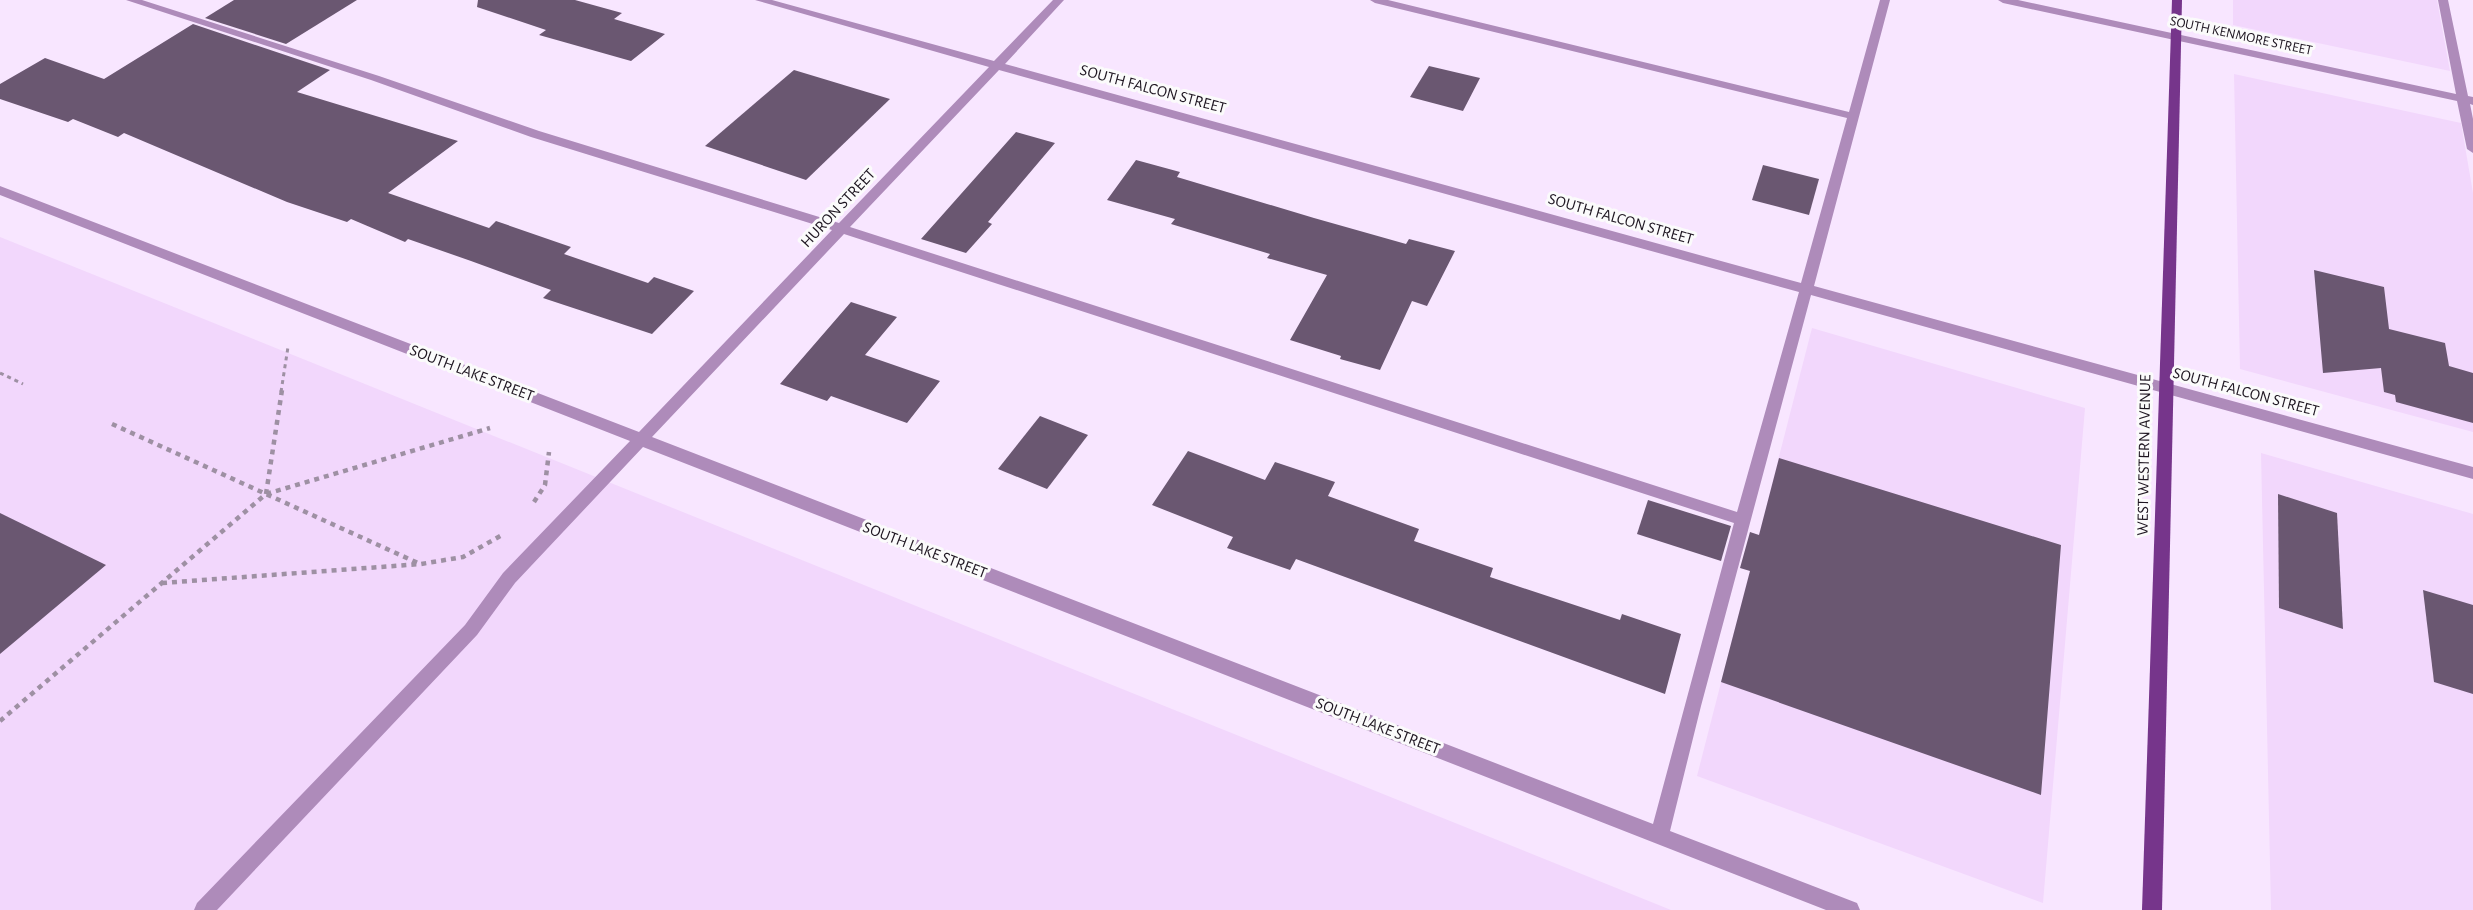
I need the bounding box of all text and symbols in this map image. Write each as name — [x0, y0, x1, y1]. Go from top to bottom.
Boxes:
street label: SOUTH KENMORE STREET — [2169, 14, 2314, 58]
street label: SOUTH FALCON STREET — [1078, 62, 1228, 116]
street label: HURON STREET — [798, 166, 878, 250]
street label: SOUTH FALCON STREET — [1547, 191, 1696, 247]
street label: SOUTH LAKE STREET — [408, 342, 536, 404]
street label: SOUTH FALCON STREET — [2171, 365, 2321, 419]
street label: WEST WESTERN AVENUE — [2135, 374, 2153, 536]
street label: SOUTH LAKE STREET — [861, 519, 989, 581]
street label: SOUTH LAKE STREET — [1314, 695, 1442, 757]

